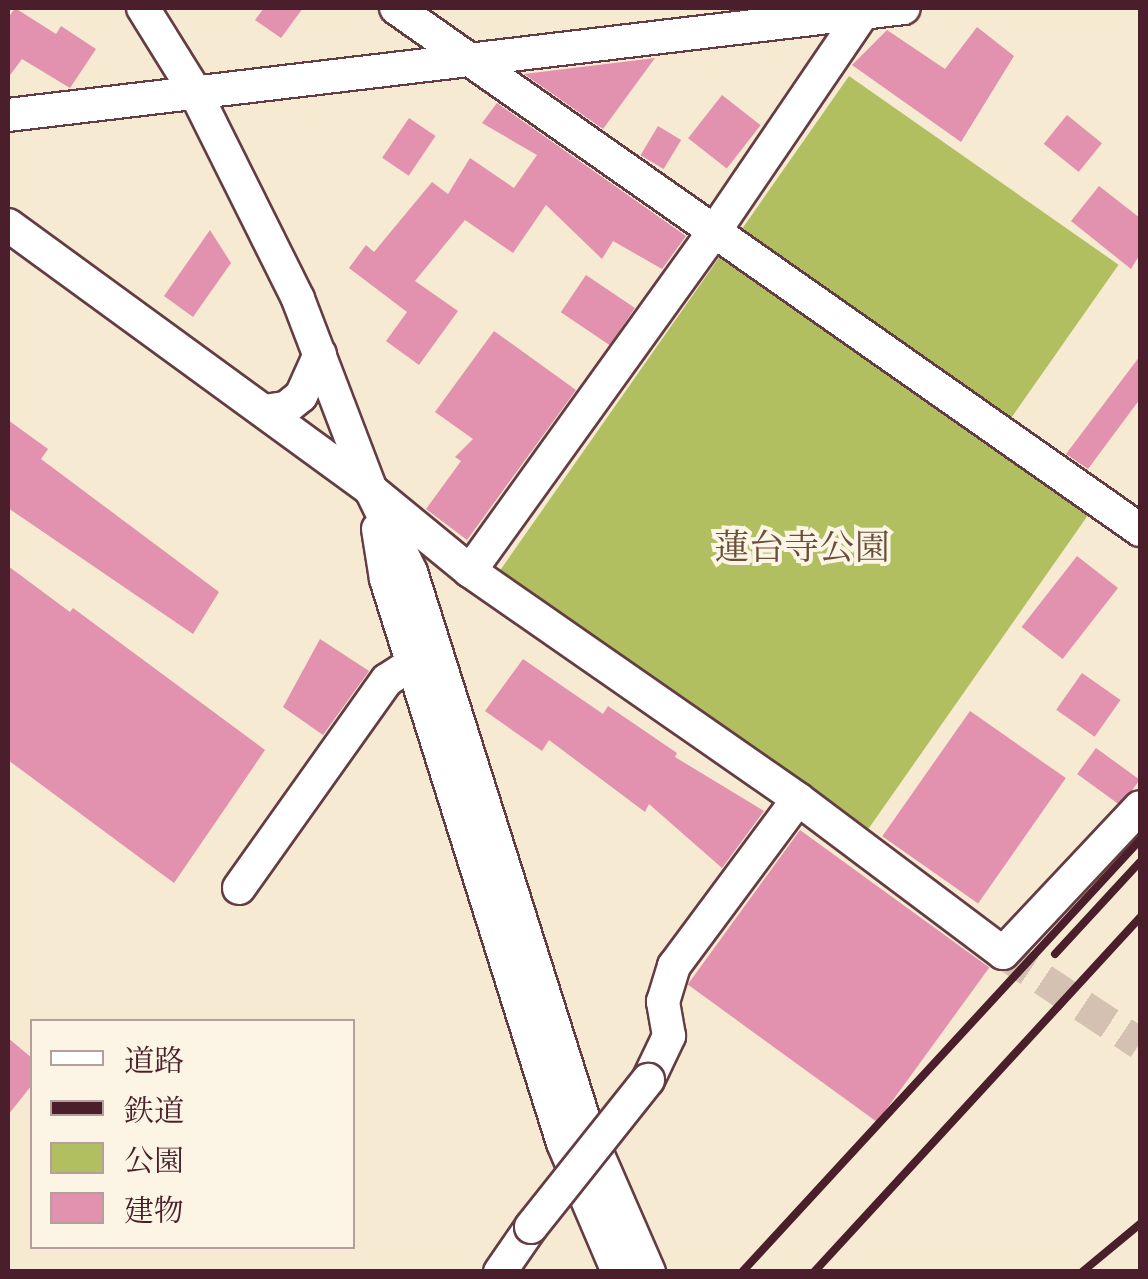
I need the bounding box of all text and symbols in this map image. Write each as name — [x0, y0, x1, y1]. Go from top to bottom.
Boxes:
park label: 蓮台寺公園 — [715, 526, 889, 568]
legend — [30, 1019, 355, 1249]
text: 道路 — [124, 1041, 184, 1080]
text: 鉄道 — [124, 1091, 184, 1130]
text: 公園 — [124, 1141, 184, 1180]
text: 建物 — [124, 1191, 184, 1230]

